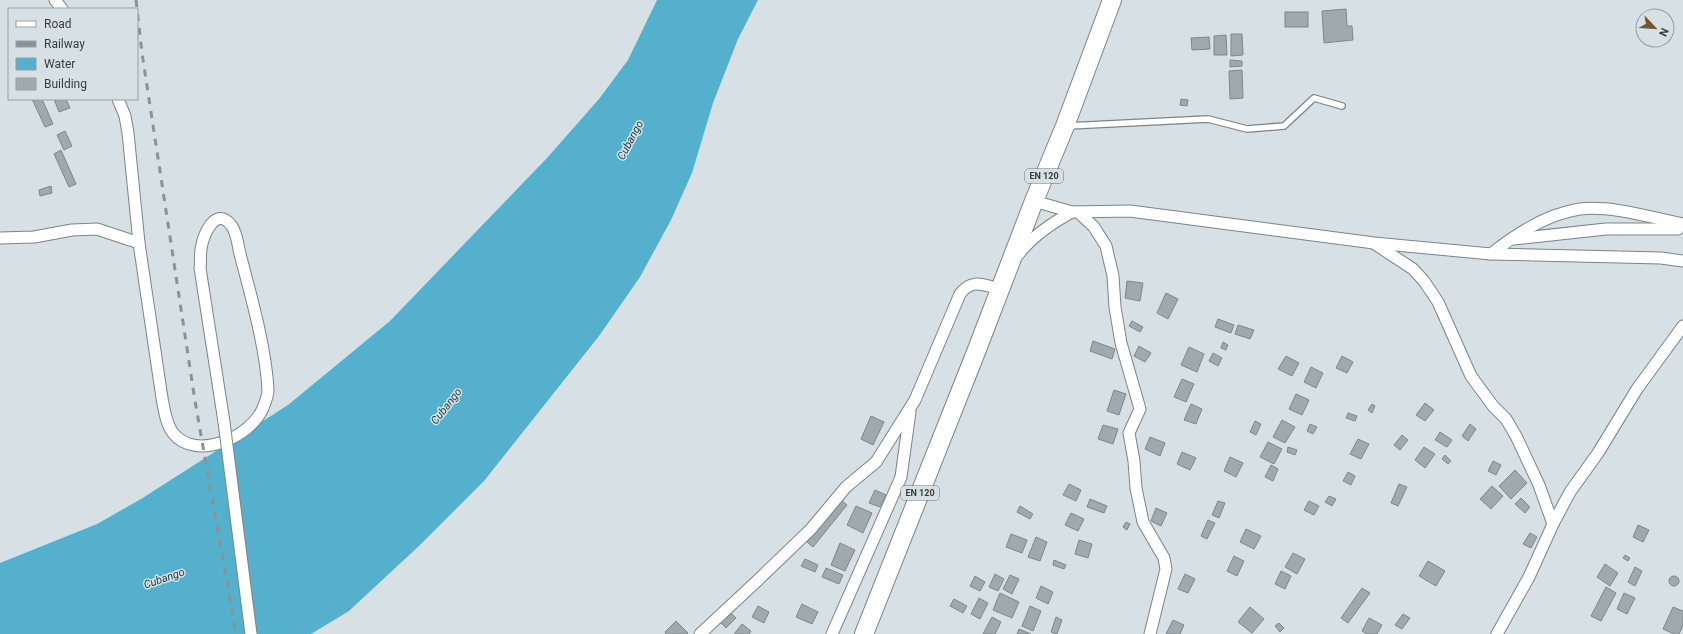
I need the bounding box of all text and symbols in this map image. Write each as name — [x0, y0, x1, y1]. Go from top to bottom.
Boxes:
legend — [8, 8, 138, 100]
north arrow — [1635, 8, 1675, 48]
text: Road — [44, 17, 72, 31]
text: N — [1656, 26, 1671, 38]
text: Railway — [44, 37, 85, 51]
text: Water — [44, 57, 75, 71]
text: Building — [44, 77, 87, 91]
water label: Cubango — [615, 118, 646, 162]
road number: EN 120 — [1025, 169, 1063, 183]
water label: Cubango — [428, 386, 465, 427]
road number: EN 120 — [901, 486, 939, 500]
water label: Cubango — [142, 565, 186, 592]

